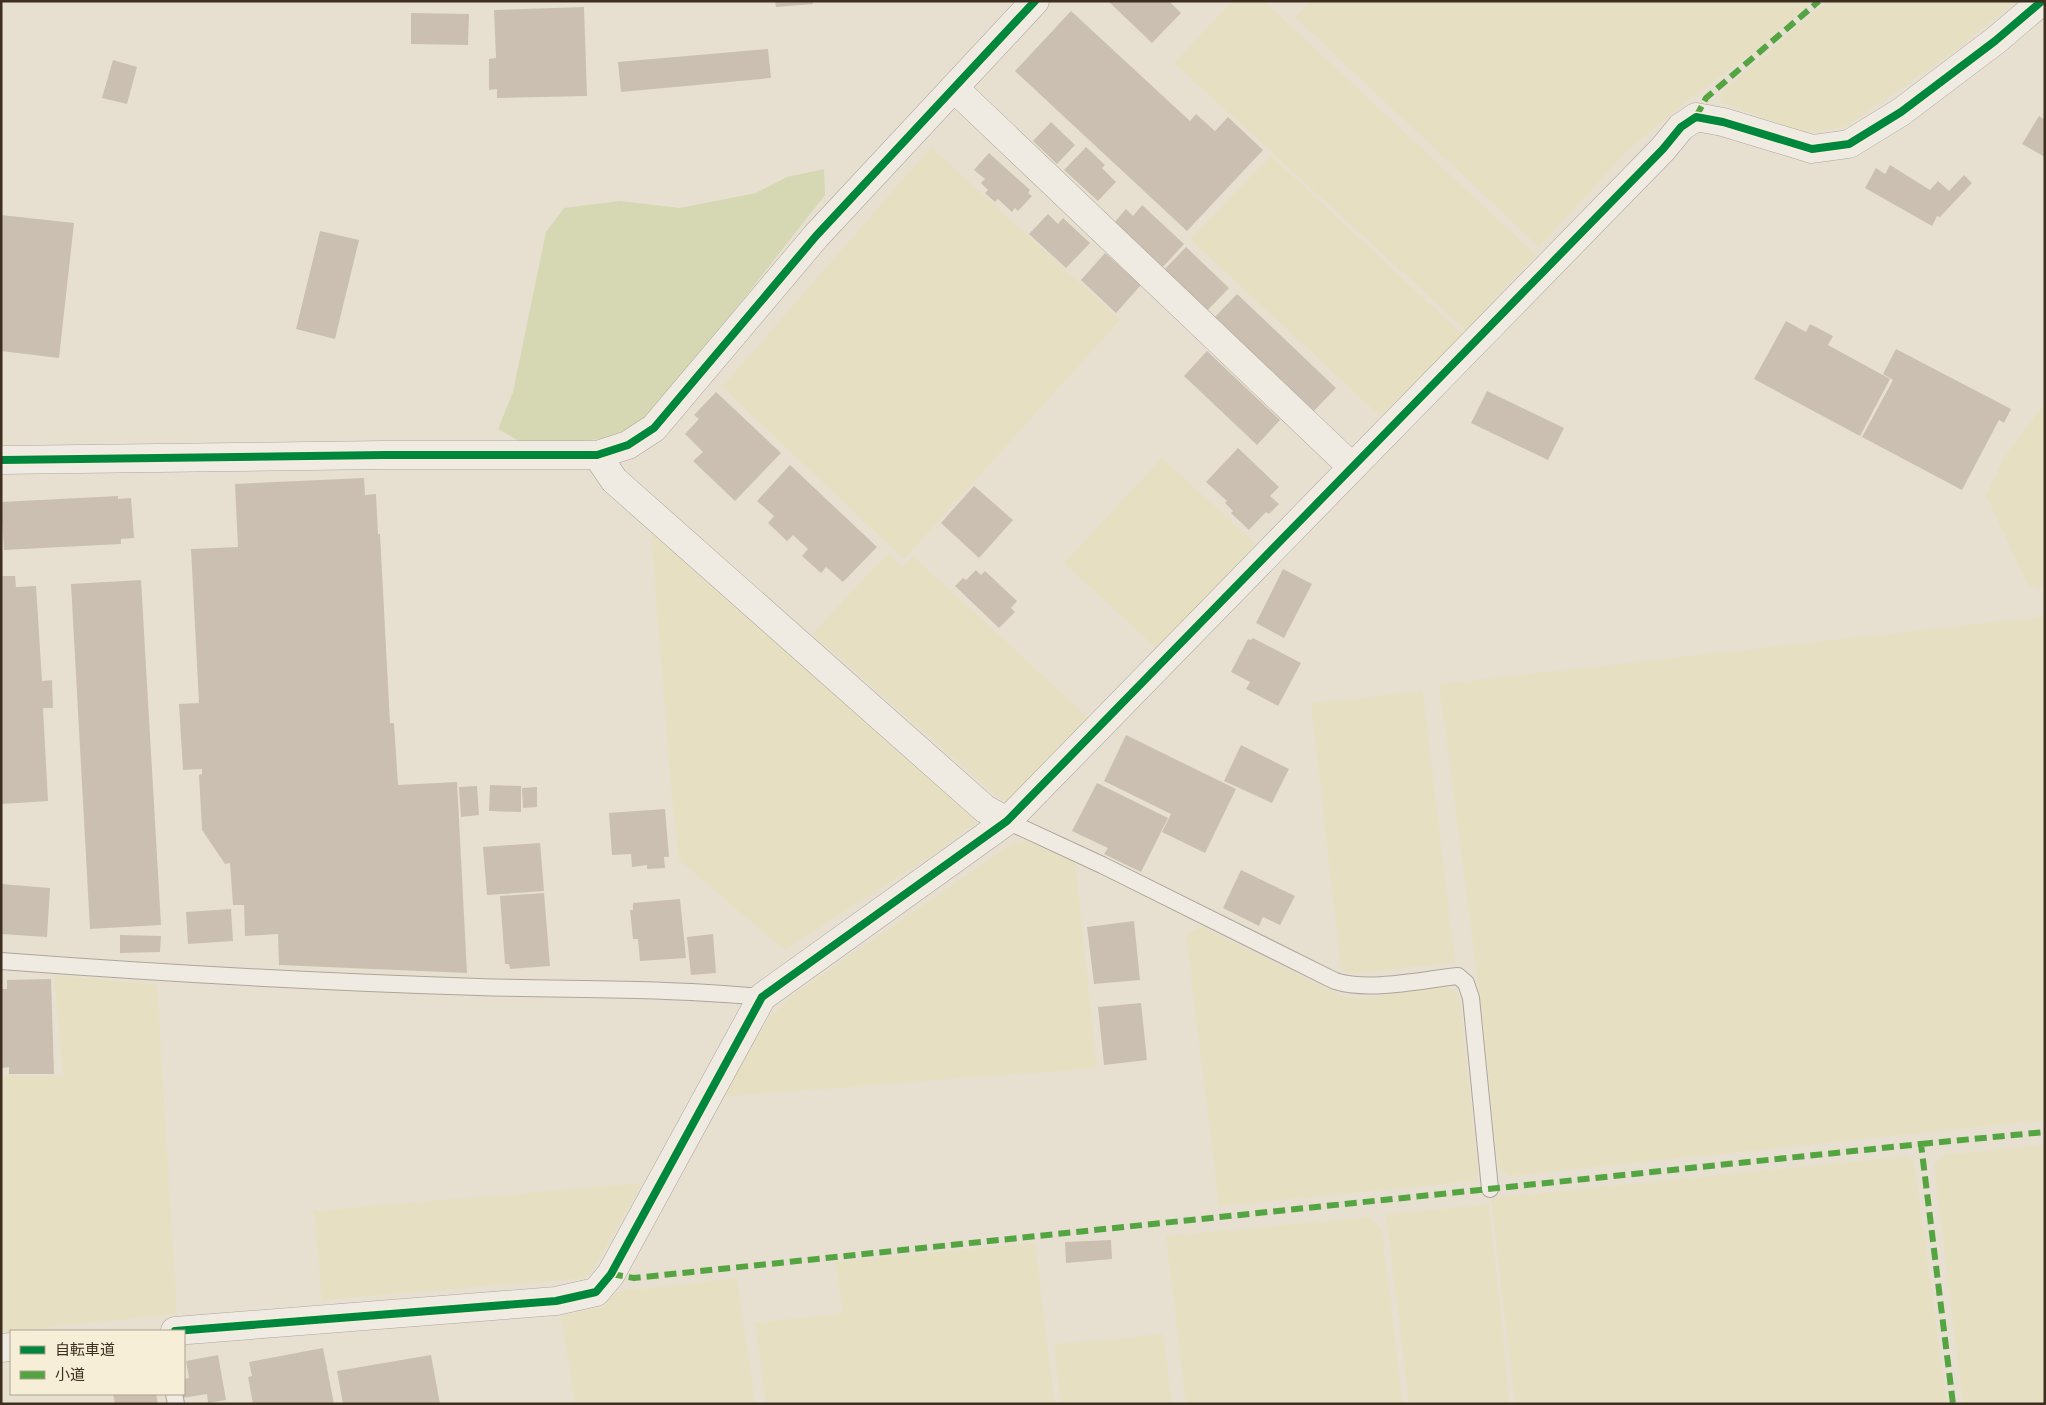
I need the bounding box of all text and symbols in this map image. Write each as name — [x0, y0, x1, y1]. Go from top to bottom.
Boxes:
legend — [10, 1330, 185, 1395]
text: 自転車道 — [55, 1341, 115, 1359]
text: 小道 — [55, 1366, 85, 1384]

